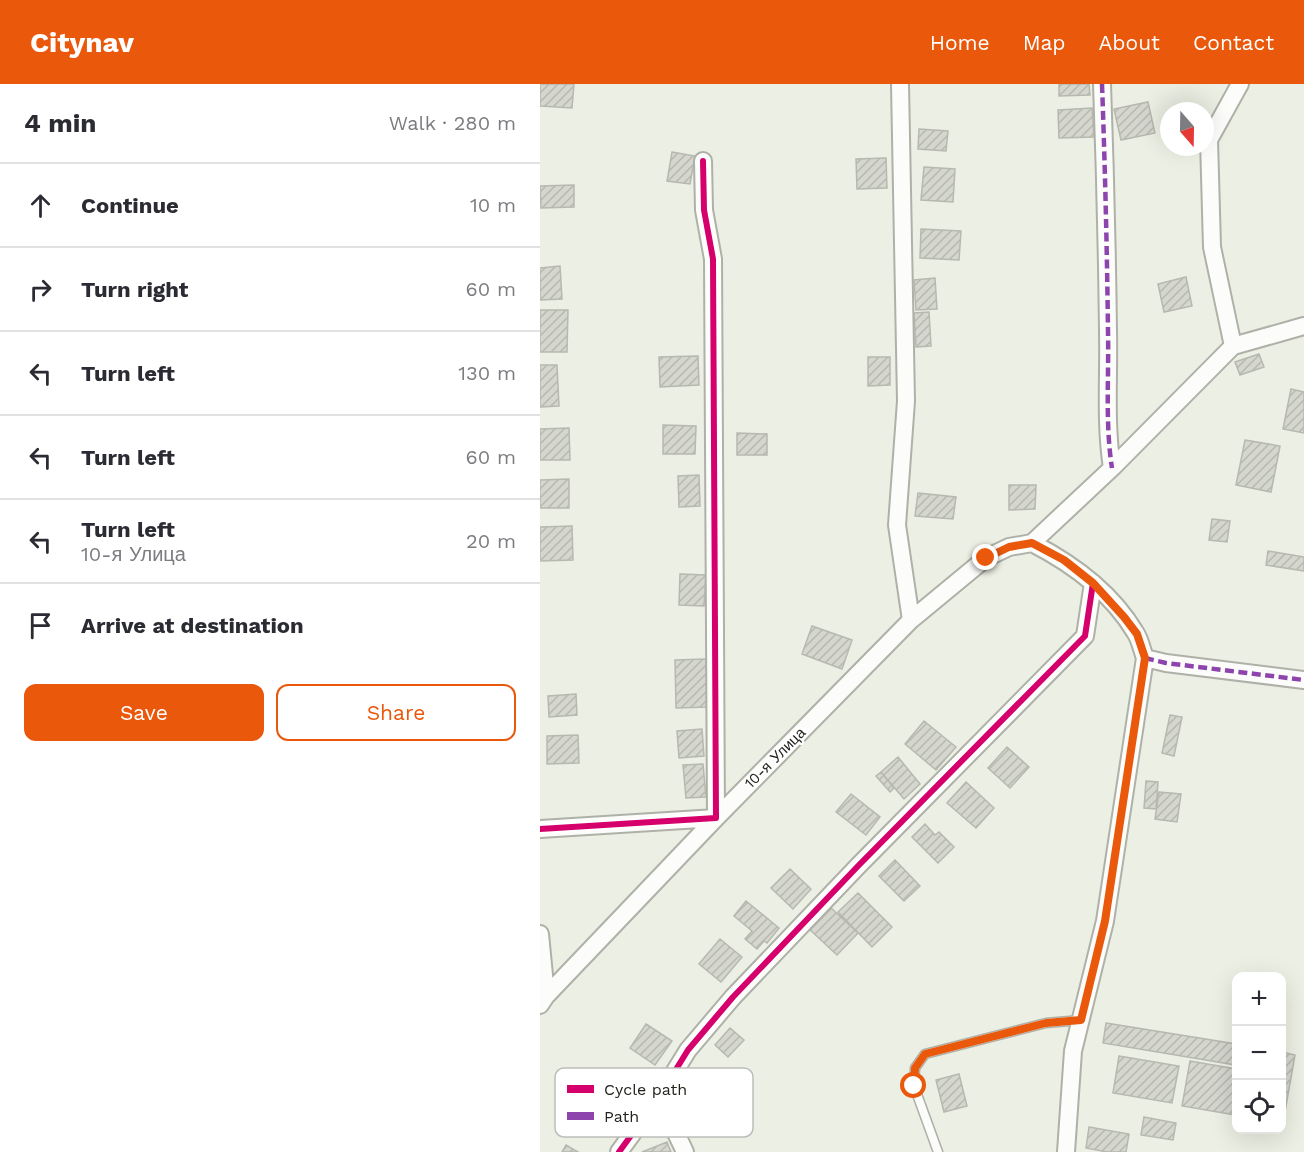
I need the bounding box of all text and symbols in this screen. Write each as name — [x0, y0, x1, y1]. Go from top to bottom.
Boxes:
text: Citynav — [30, 26, 134, 59]
text: Home — [930, 30, 990, 55]
text: Map — [1023, 30, 1066, 55]
text: About — [1099, 30, 1160, 55]
text: Contact — [1193, 30, 1274, 55]
north arrow — [1160, 102, 1214, 156]
text: 4 min — [24, 108, 96, 138]
text: Walk · 280 m — [389, 111, 516, 135]
icon: ahead — [24, 189, 57, 222]
text: Continue — [81, 193, 179, 218]
text: 10 m — [470, 193, 516, 217]
icon: right — [24, 273, 57, 306]
text: Turn right — [81, 277, 188, 302]
text: 60 m — [466, 277, 516, 301]
icon: left — [24, 357, 57, 390]
text: Turn left — [81, 361, 175, 386]
text: 130 m — [458, 361, 516, 385]
icon: left — [24, 441, 57, 474]
text: Turn left — [81, 445, 175, 470]
text: 60 m — [466, 445, 516, 469]
text: Turn left — [81, 517, 175, 542]
icon: left — [24, 525, 57, 558]
text: 20 m — [466, 529, 516, 553]
text: 10-я Улица — [81, 542, 186, 566]
route end — [972, 544, 998, 570]
icon: arrive — [24, 609, 57, 642]
text: Arrive at destination — [81, 613, 304, 638]
button: Save — [24, 684, 264, 741]
button: Share — [276, 684, 516, 741]
street label: 10-я Улица — [741, 723, 810, 792]
map controls — [1232, 972, 1286, 1134]
button: + — [1232, 972, 1286, 1026]
button: − — [1232, 1026, 1286, 1080]
legend — [555, 1068, 753, 1137]
route start — [900, 1072, 926, 1098]
text: Cycle path — [604, 1080, 687, 1099]
button: locate — [1232, 1080, 1286, 1134]
text: Path — [604, 1107, 639, 1126]

